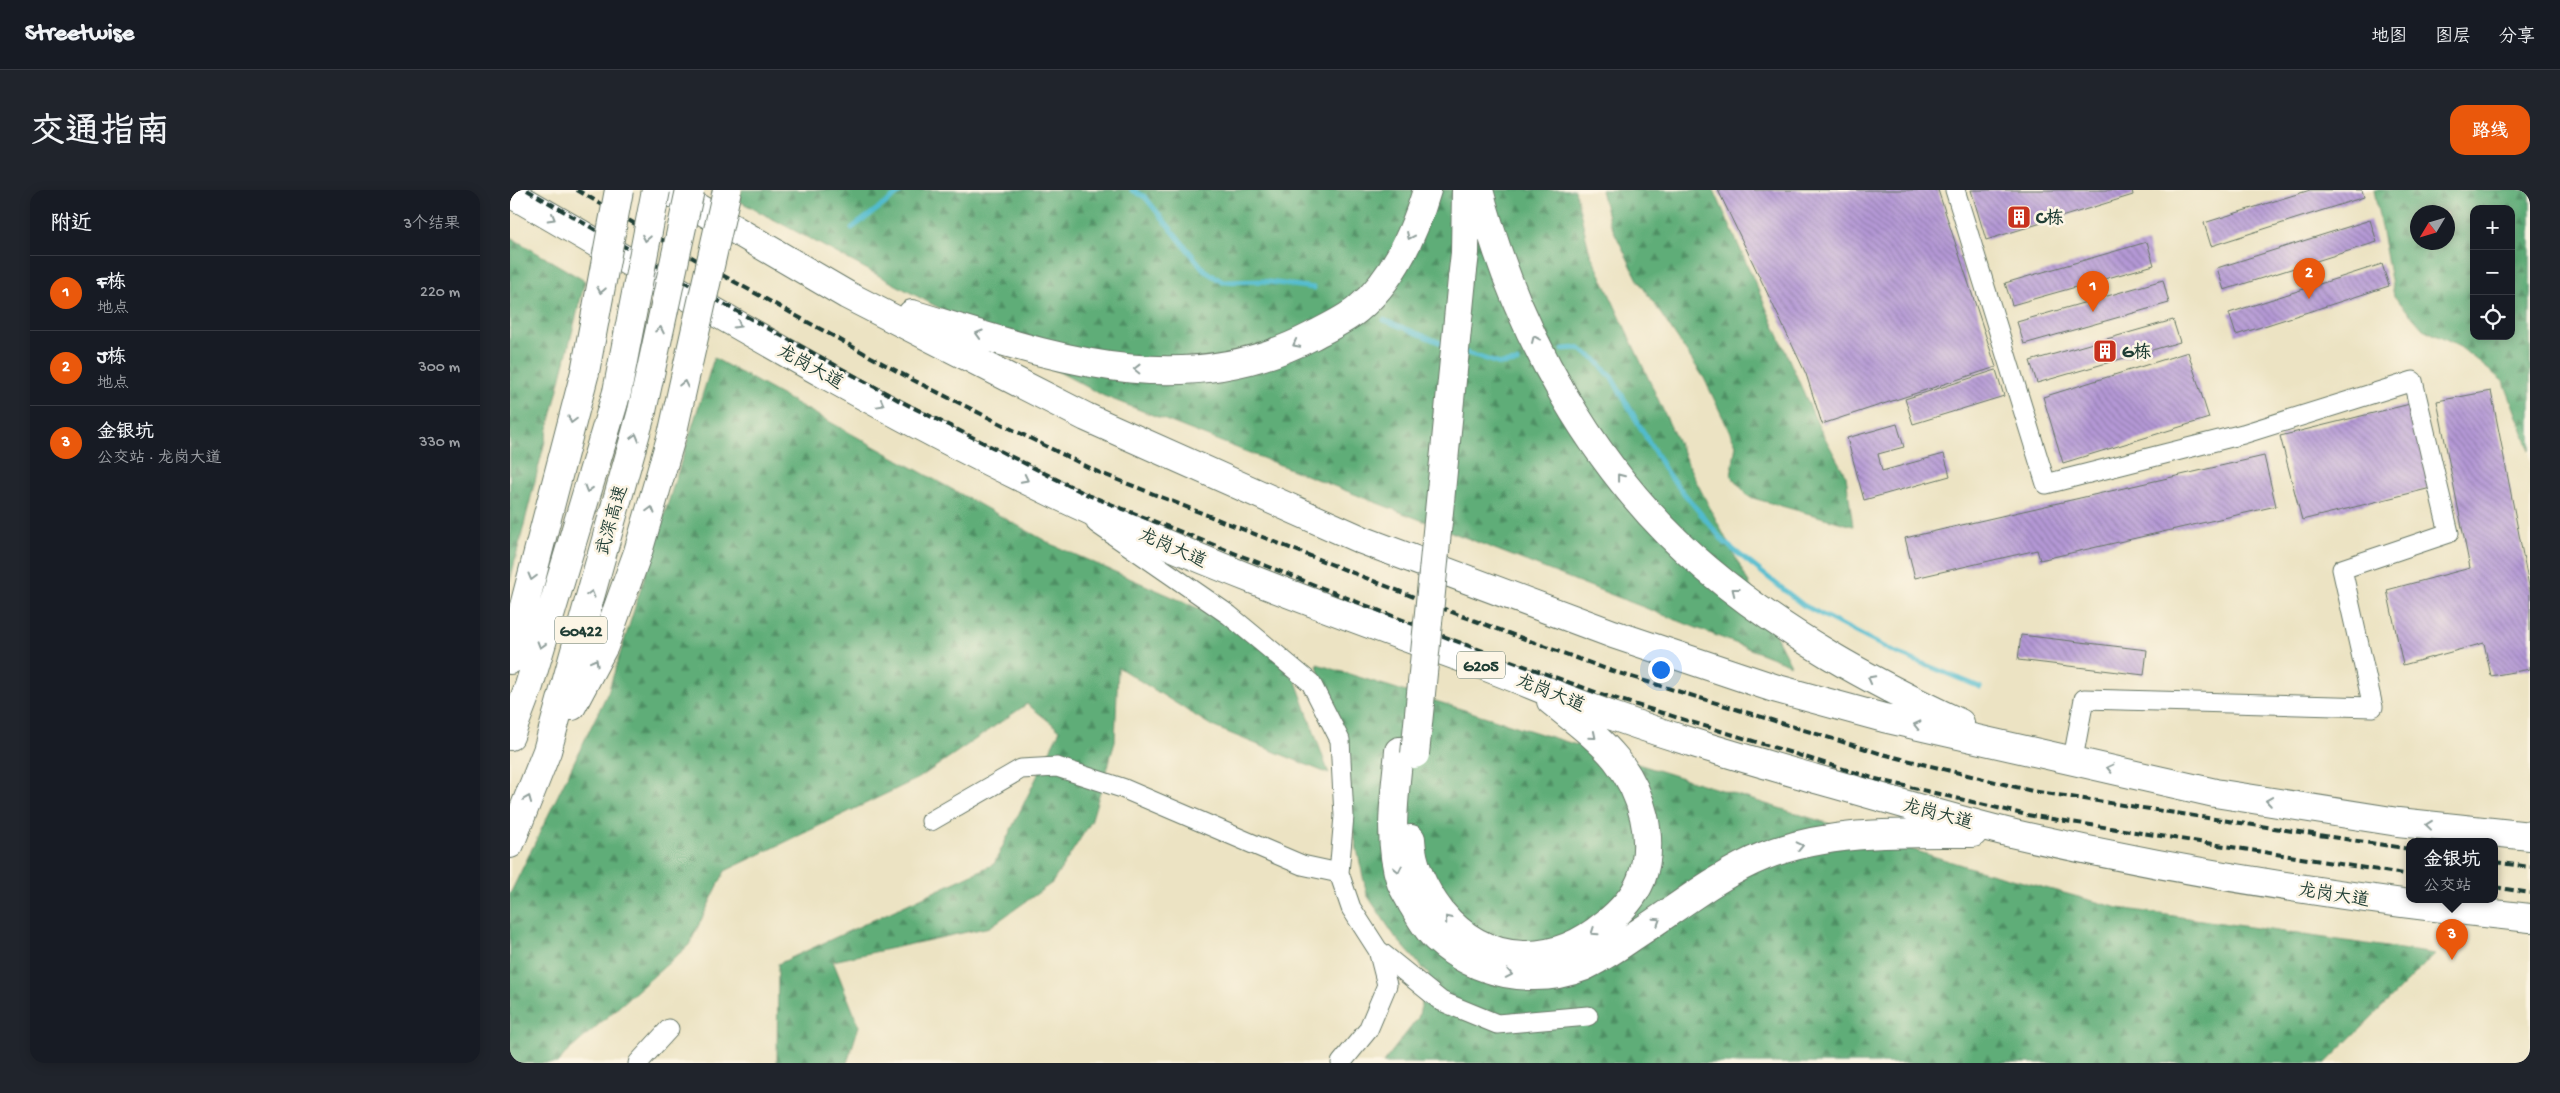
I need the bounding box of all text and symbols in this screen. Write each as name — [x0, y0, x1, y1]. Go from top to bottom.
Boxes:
text: Streetwise — [25, 20, 134, 49]
text: 地图 — [2371, 27, 2407, 48]
text: 图层 — [2435, 27, 2471, 48]
text: 分享 — [2499, 27, 2535, 48]
button: 路线 — [2450, 105, 2530, 155]
text: 交通指南 — [30, 114, 170, 155]
building icon: C栋 — [2006, 204, 2032, 230]
north arrow — [2410, 205, 2455, 250]
map controls — [2470, 205, 2515, 340]
button: + — [2470, 205, 2515, 250]
place label: C栋 — [2035, 208, 2064, 230]
one-way arrow — [547, 211, 556, 221]
text: 附近 — [50, 213, 92, 238]
text: 3个结果 — [404, 216, 460, 235]
one-way arrow — [1406, 231, 1417, 240]
one-way arrow — [642, 233, 652, 242]
button: − — [2470, 250, 2515, 295]
pin: 2 — [2293, 258, 2325, 299]
pin: 1 — [2077, 271, 2109, 312]
text: F栋 — [97, 272, 126, 295]
text: 1 — [63, 284, 69, 303]
text: 220 m — [420, 284, 460, 303]
one-way arrow — [596, 285, 607, 294]
button: locate — [2470, 295, 2515, 340]
text: 地点 — [97, 300, 129, 319]
one-way arrow — [733, 319, 742, 329]
one-way arrow — [654, 325, 665, 334]
one-way arrow — [976, 330, 984, 340]
one-way arrow — [1530, 335, 1541, 344]
one-way arrow — [1292, 338, 1301, 348]
building icon: G栋 — [2092, 338, 2118, 364]
street label: 龙岗大道 — [773, 341, 847, 395]
place label: G栋 — [2122, 342, 2151, 364]
text: J栋 — [97, 347, 126, 370]
text: 2 — [62, 359, 70, 378]
text: 300 m — [418, 359, 460, 378]
one-way arrow — [1133, 364, 1141, 375]
text: 地点 — [97, 375, 129, 394]
one-way arrow — [678, 379, 689, 388]
one-way arrow — [875, 398, 884, 408]
one-way arrow — [568, 415, 578, 423]
text: 金银坑 — [97, 422, 154, 445]
one-way arrow — [629, 433, 639, 442]
text: 3 — [62, 434, 70, 453]
text: 330 m — [419, 434, 460, 453]
text: 公交站 · 龙岗大道 — [97, 450, 222, 469]
one-way arrow — [1019, 473, 1028, 483]
one-way arrow — [1617, 473, 1626, 483]
street label: 武深高速 — [592, 483, 633, 558]
one-way arrow — [583, 484, 593, 493]
one-way arrow — [645, 506, 655, 514]
street label: 龙岗大道 — [1135, 524, 1210, 574]
one-way arrow — [527, 572, 537, 580]
one-way arrow — [1732, 588, 1741, 596]
one-way arrow — [585, 589, 596, 598]
road number: G0422 — [555, 616, 607, 644]
one-way arrow — [537, 640, 547, 648]
road number: G205 — [1457, 652, 1505, 678]
your location — [1648, 657, 1674, 683]
one-way arrow — [589, 659, 599, 668]
street label: 龙岗大道 — [1513, 670, 1588, 718]
one-way arrow — [1867, 675, 1876, 685]
one-way arrow — [1912, 720, 1921, 731]
one-way arrow — [1587, 730, 1596, 739]
one-way arrow — [2105, 763, 2114, 774]
one-way arrow — [522, 795, 532, 804]
street label: 龙岗大道 — [1900, 795, 1975, 835]
one-way arrow — [2264, 797, 2273, 807]
one-way arrow — [2425, 820, 2433, 831]
popup — [2406, 838, 2498, 903]
one-way arrow — [1795, 841, 1804, 852]
text: 金银坑 — [2423, 850, 2481, 873]
one-way arrow — [1392, 864, 1403, 873]
text: 公交站 — [2423, 878, 2472, 897]
street label: 龙岗大道 — [2296, 879, 2371, 912]
one-way arrow — [1445, 916, 1453, 925]
one-way arrow — [1651, 918, 1661, 927]
pin: 3 — [2436, 919, 2468, 960]
one-way arrow — [1591, 926, 1600, 935]
one-way arrow — [1504, 968, 1513, 979]

